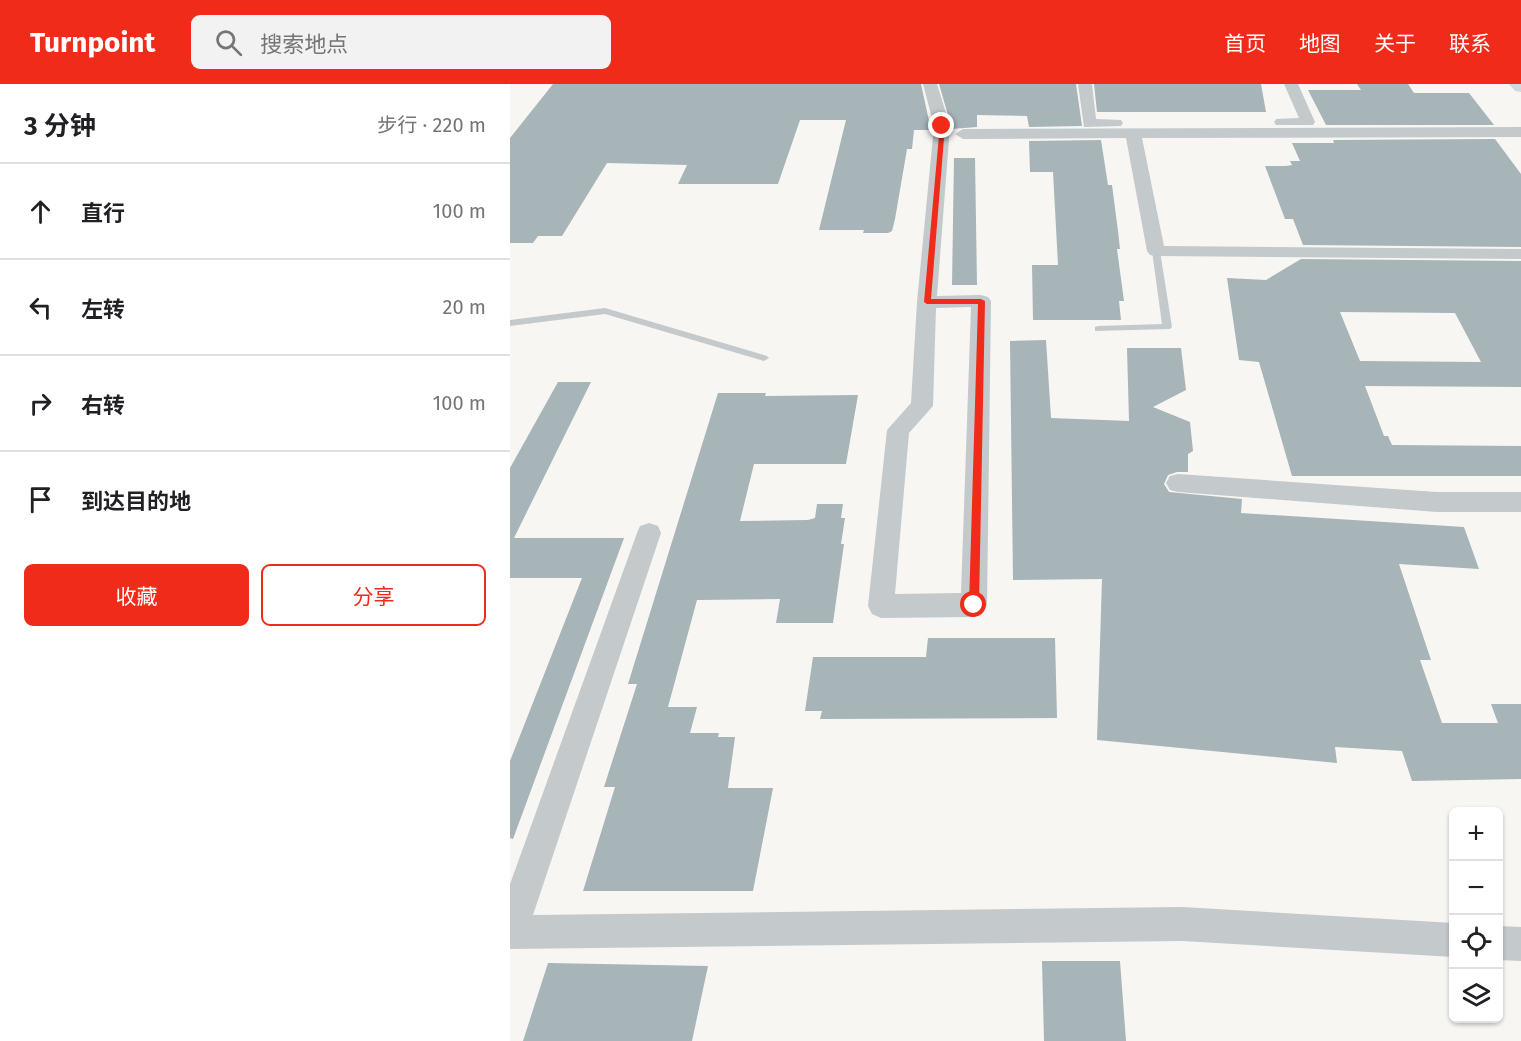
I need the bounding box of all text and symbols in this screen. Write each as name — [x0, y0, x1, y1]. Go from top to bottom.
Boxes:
search box — [191, 15, 611, 69]
text: Turnpoint — [30, 26, 155, 59]
icon: search — [212, 26, 245, 59]
text: 搜索地点 — [260, 31, 348, 58]
text: 首页 — [1224, 31, 1266, 57]
text: 地图 — [1299, 31, 1341, 57]
text: 关于 — [1374, 31, 1416, 57]
text: 联系 — [1449, 31, 1491, 57]
text: 3 分钟 — [24, 111, 96, 142]
route end — [928, 112, 954, 138]
text: 步行 · 220 m — [377, 113, 486, 137]
icon: ahead — [24, 195, 57, 228]
text: 100 m — [433, 199, 486, 223]
text: 直行 — [81, 200, 125, 227]
icon: left — [24, 291, 57, 324]
text: 20 m — [443, 295, 486, 319]
text: 左转 — [81, 296, 125, 323]
icon: right — [24, 387, 57, 420]
text: 100 m — [433, 391, 486, 415]
text: 右转 — [81, 392, 125, 419]
icon: arrive — [24, 483, 57, 516]
text: 到达目的地 — [81, 488, 191, 515]
button: 收藏 — [24, 564, 249, 626]
button: 分享 — [261, 564, 486, 626]
route start — [960, 591, 986, 617]
map controls — [1449, 807, 1503, 1023]
button: + — [1449, 807, 1503, 861]
button: − — [1449, 861, 1503, 915]
button: locate — [1449, 915, 1503, 969]
button: layers — [1449, 969, 1503, 1023]

